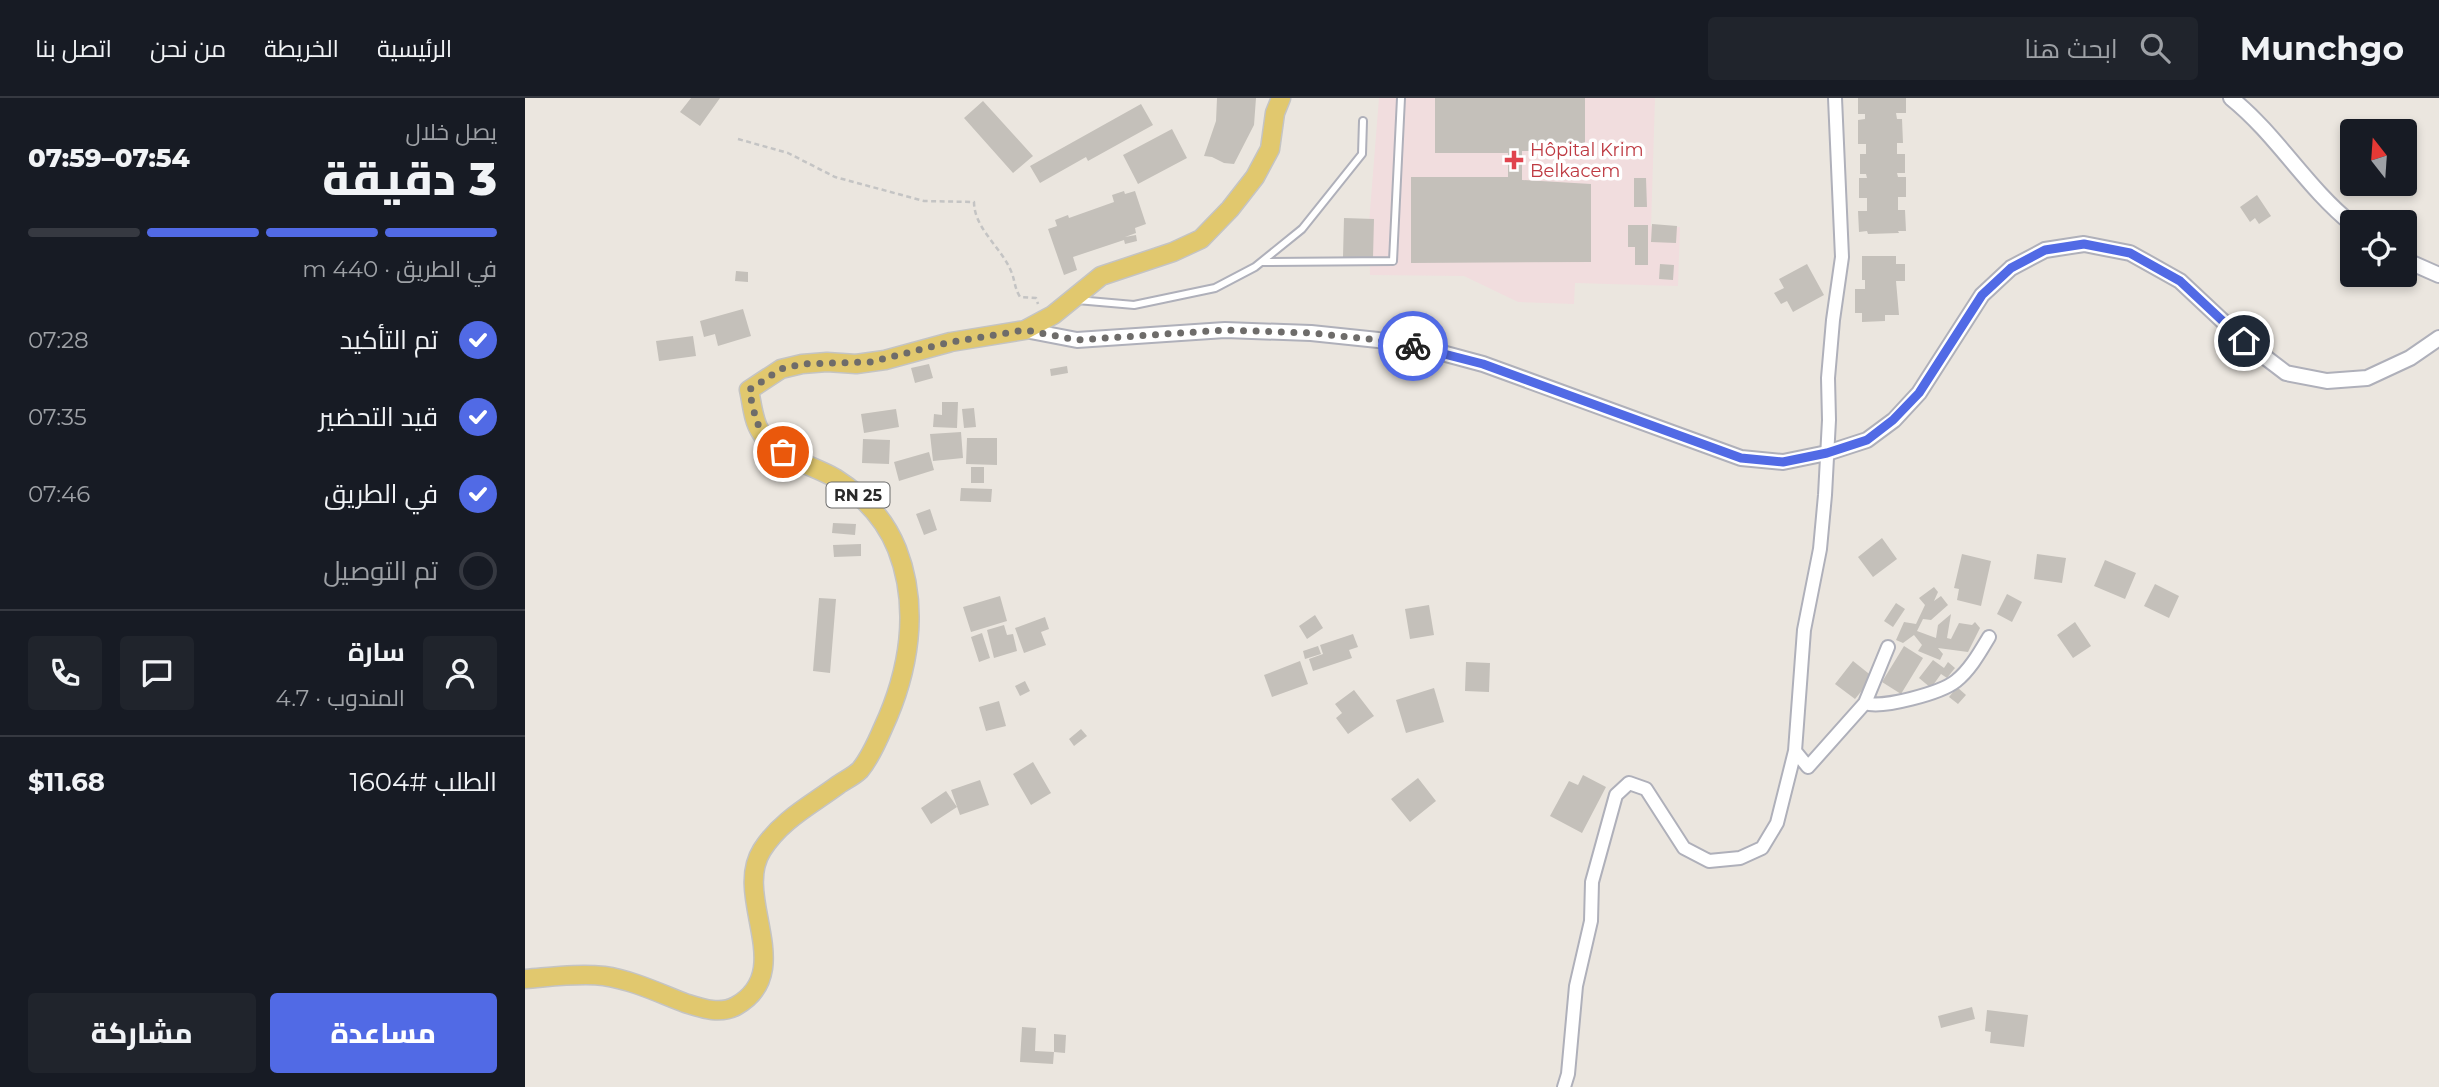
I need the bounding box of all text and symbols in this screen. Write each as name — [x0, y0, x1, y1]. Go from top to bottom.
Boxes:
search box — [1708, 17, 2198, 80]
text: Munchgo — [2240, 28, 2404, 68]
icon: search — [2136, 29, 2174, 67]
text: ابحث هنا — [2024, 33, 2118, 65]
text: اتصل بنا — [35, 34, 112, 63]
text: من نحن — [150, 34, 226, 63]
text: الخريطة — [264, 34, 339, 63]
text: الرئيسية — [377, 34, 452, 63]
text: يصل خلال — [406, 118, 497, 146]
north arrow — [2340, 119, 2417, 196]
map controls — [2340, 119, 2417, 287]
place label: Hôpital Krim Belkacem — [1530, 139, 1644, 182]
text: 07:54–07:59 — [28, 142, 190, 174]
text: 3 دقيقة — [322, 150, 497, 207]
marker: Hôpital Krim Belkacem — [1504, 150, 1524, 170]
button: locate — [2340, 210, 2417, 287]
text: في الطريق · 440 m — [302, 255, 497, 283]
courier — [1378, 311, 1448, 381]
pin — [2214, 311, 2274, 371]
icon: check — [459, 321, 497, 359]
icon: home — [2225, 322, 2263, 360]
text: تم التأكيد — [340, 324, 438, 356]
text: 07:28 — [28, 326, 89, 354]
icon: bike — [1394, 327, 1432, 365]
icon: check — [459, 398, 497, 436]
text: قيد التحضير — [319, 401, 438, 433]
text: 07:35 — [28, 403, 87, 431]
pin — [753, 422, 813, 482]
icon: bag — [764, 433, 802, 471]
icon: check — [459, 475, 497, 513]
text: في الطريق — [324, 478, 438, 510]
text: 07:46 — [28, 480, 90, 508]
road number: RN 25 — [827, 482, 889, 508]
text: تم التوصيل — [323, 555, 438, 587]
button: phone — [28, 636, 102, 710]
button: chat — [120, 636, 194, 710]
text: سارة — [348, 636, 405, 668]
button: person — [423, 636, 497, 710]
text: المندوب · 4.7 — [276, 684, 405, 712]
text: $11.68 — [28, 766, 105, 798]
text: الطلب #1604 — [350, 766, 497, 798]
button: مشاركة — [28, 993, 256, 1073]
button: مساعدة — [270, 993, 497, 1073]

